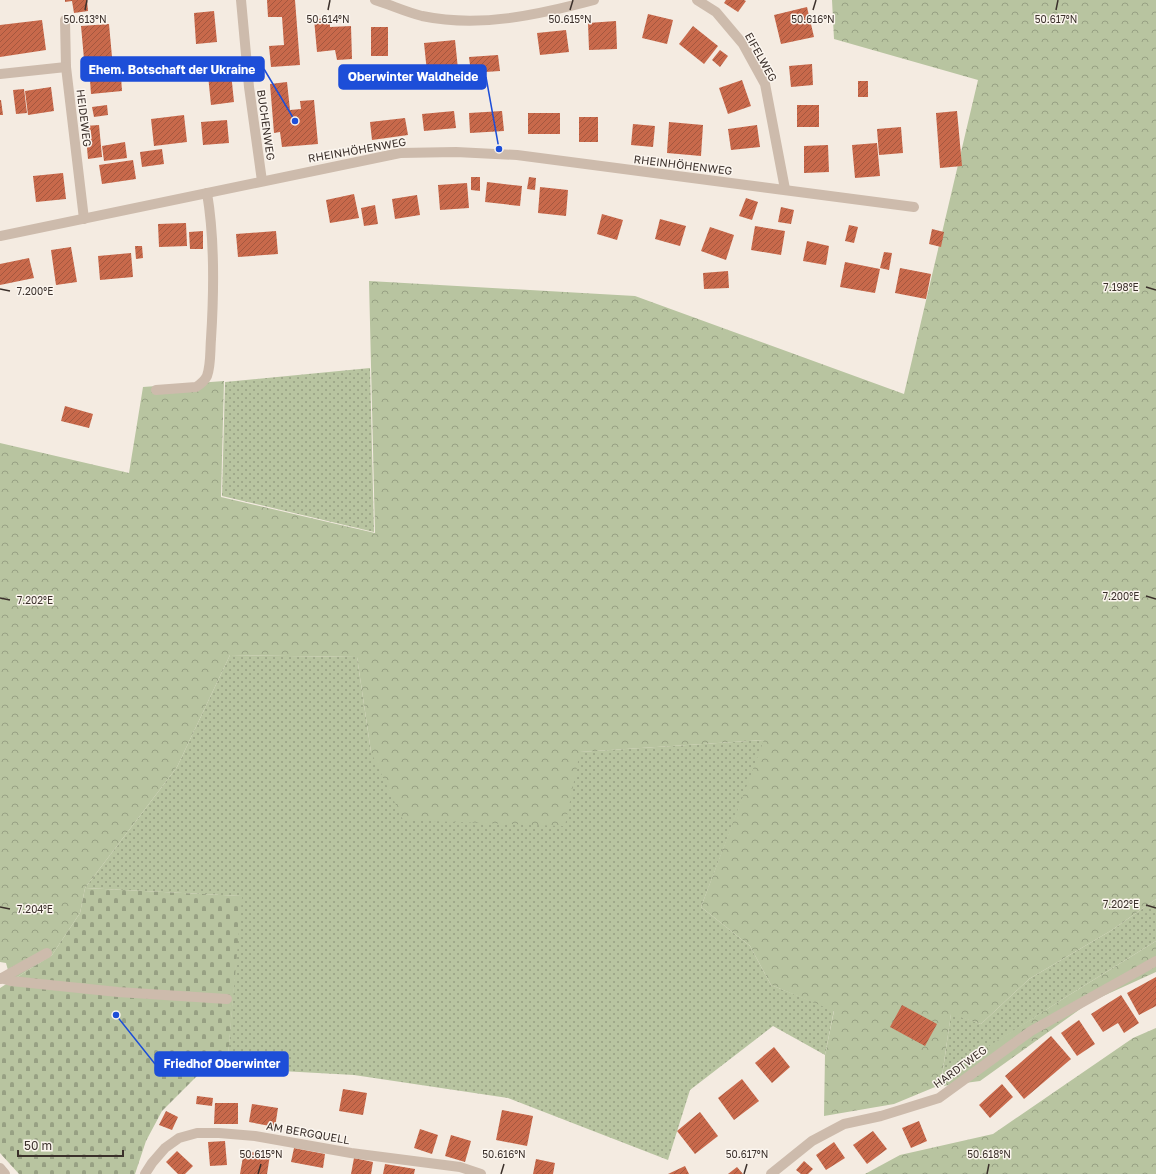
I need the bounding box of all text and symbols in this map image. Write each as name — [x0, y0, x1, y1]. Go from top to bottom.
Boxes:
text: 50.613°N — [63, 13, 107, 25]
text: 50.614°N — [307, 13, 350, 25]
text: 50.615°N — [548, 13, 592, 25]
text: 50.616°N — [791, 13, 835, 25]
text: 50.617°N — [1035, 13, 1077, 25]
street label: EIFELWEG — [743, 30, 780, 84]
callout: Ehem. Botschaft der Ukraine — [81, 57, 264, 81]
text: Ehem. Botschaft der Ukraine — [89, 62, 255, 77]
callout: Oberwinter Waldheide — [339, 65, 486, 89]
text: Oberwinter Waldheide — [348, 69, 478, 84]
street label: HEIDEWEG — [75, 88, 95, 148]
street label: BUCHENWEG — [255, 89, 278, 161]
street label: RHEINHÖHENWEG — [307, 134, 407, 165]
street label: RHEINHÖHENWEG — [633, 152, 733, 177]
text: 7.198°E — [1103, 281, 1139, 293]
text: 7.200°E — [17, 285, 53, 297]
text: 7.200°E — [1103, 590, 1139, 602]
text: 7.202°E — [17, 594, 53, 606]
text: 7.202°E — [1103, 898, 1139, 910]
text: 7.204°E — [17, 903, 53, 915]
street label: HARDTWEG — [930, 1043, 989, 1090]
callout: Friedhof Oberwinter — [155, 1052, 288, 1076]
text: Friedhof Oberwinter — [163, 1056, 281, 1071]
street label: AM BERGQUELL — [265, 1119, 351, 1146]
scale bar — [18, 1132, 123, 1158]
text: 50 m — [24, 1138, 52, 1153]
text: 50.615°N — [239, 1148, 283, 1160]
text: 50.616°N — [482, 1148, 526, 1160]
text: 50.617°N — [726, 1148, 768, 1160]
text: 50.618°N — [967, 1148, 1011, 1160]

